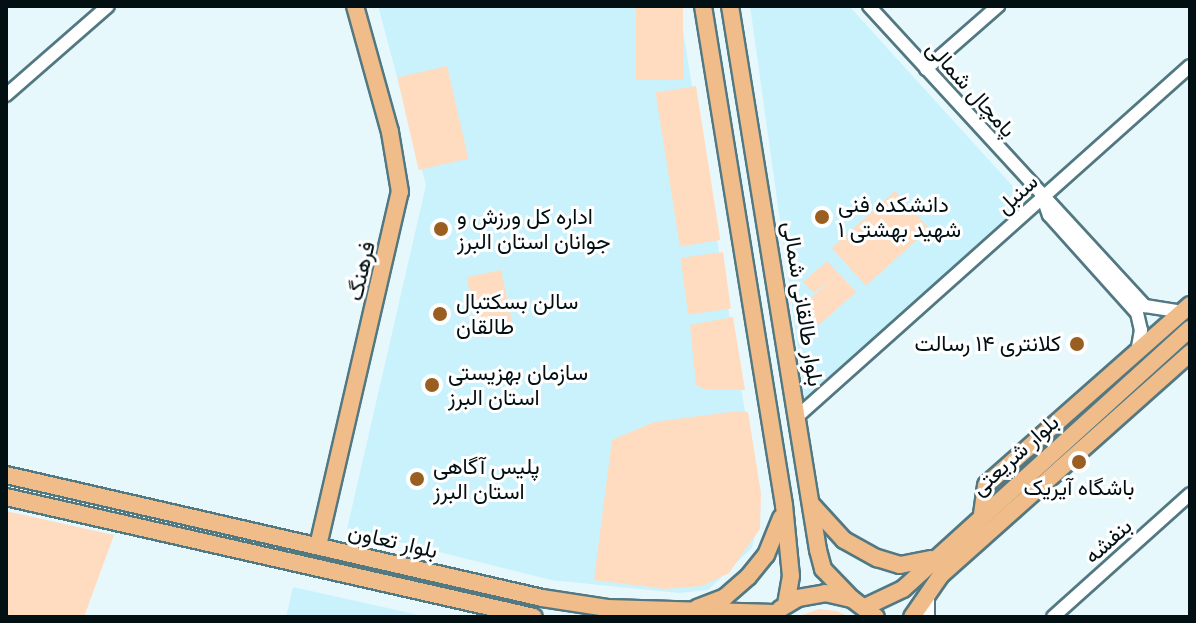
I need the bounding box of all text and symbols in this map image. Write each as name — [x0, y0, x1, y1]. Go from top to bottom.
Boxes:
street label: پامچال شمالی — [921, 35, 1021, 143]
street label: سنبل — [991, 168, 1043, 220]
place label: دانشکده فنی شهید بهشتی ۱ — [838, 191, 961, 242]
place label: اداره کل ورزش و جوانان استان البرز — [457, 203, 611, 254]
marker: دانشکده فنی شهید بهشتی ۱ — [813, 208, 831, 226]
marker: اداره کل ورزش و جوانان استان البرز — [432, 220, 450, 238]
street label: بلوار طالقانی شمالی — [777, 220, 829, 388]
street label: فرهنگ — [341, 239, 381, 303]
place label: سالن بسکتبال طالقان — [456, 288, 578, 340]
marker: سالن بسکتبال طالقان — [431, 305, 449, 323]
place label: کلانتری ۱۴ رسالت — [914, 331, 1061, 357]
marker: کلانتری ۱۴ رسالت — [1068, 335, 1086, 353]
place label: سازمان بهزیستی استان البرز — [448, 359, 588, 410]
marker: سازمان بهزیستی استان البرز — [423, 376, 441, 394]
street label: بلوار شریعتی — [966, 409, 1064, 501]
place label: پلیس آگاهی استان البرز — [433, 453, 540, 504]
marker: باشگاه آیریک — [1070, 453, 1088, 471]
marker: پلیس آگاهی استان البرز — [408, 470, 426, 488]
place label: باشگاه آیریک — [1024, 475, 1134, 501]
street label: بنفشه — [1079, 513, 1137, 569]
street label: بلوار تعاون — [346, 518, 440, 564]

